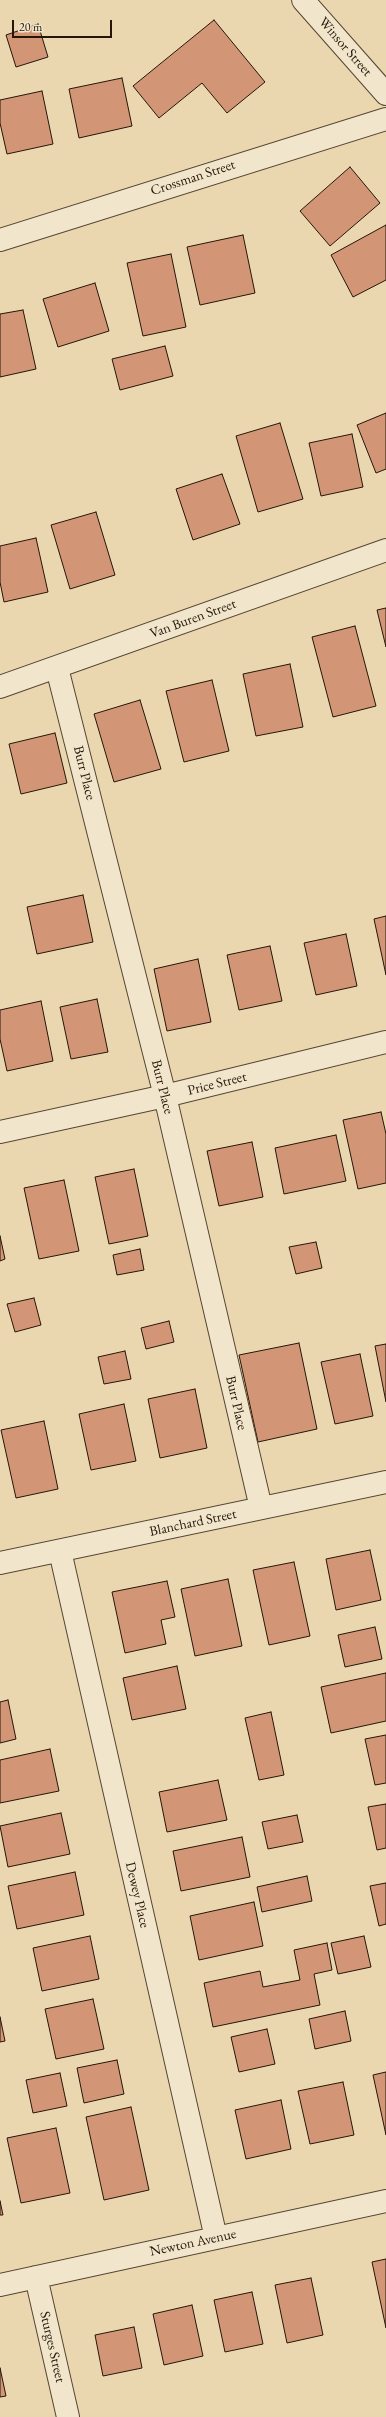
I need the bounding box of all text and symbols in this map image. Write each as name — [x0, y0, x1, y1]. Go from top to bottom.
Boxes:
scale bar — [14, 12, 114, 38]
street label: Winsor Street — [315, 14, 375, 80]
text: 20 m — [19, 19, 42, 35]
street label: Crossman Street — [149, 156, 237, 200]
street label: Van Buren Street — [148, 596, 238, 642]
street label: Burr Place — [69, 744, 99, 802]
street label: Burr Place — [147, 1058, 177, 1116]
street label: Price Street — [186, 1069, 248, 1099]
street label: Burr Place — [222, 1374, 250, 1432]
street label: Blanchard Street — [148, 1506, 238, 1540]
street label: Dewey Place — [121, 1860, 153, 1930]
street label: Newton Avenue — [148, 2226, 238, 2260]
street label: Sturges Street — [36, 2310, 68, 2384]

